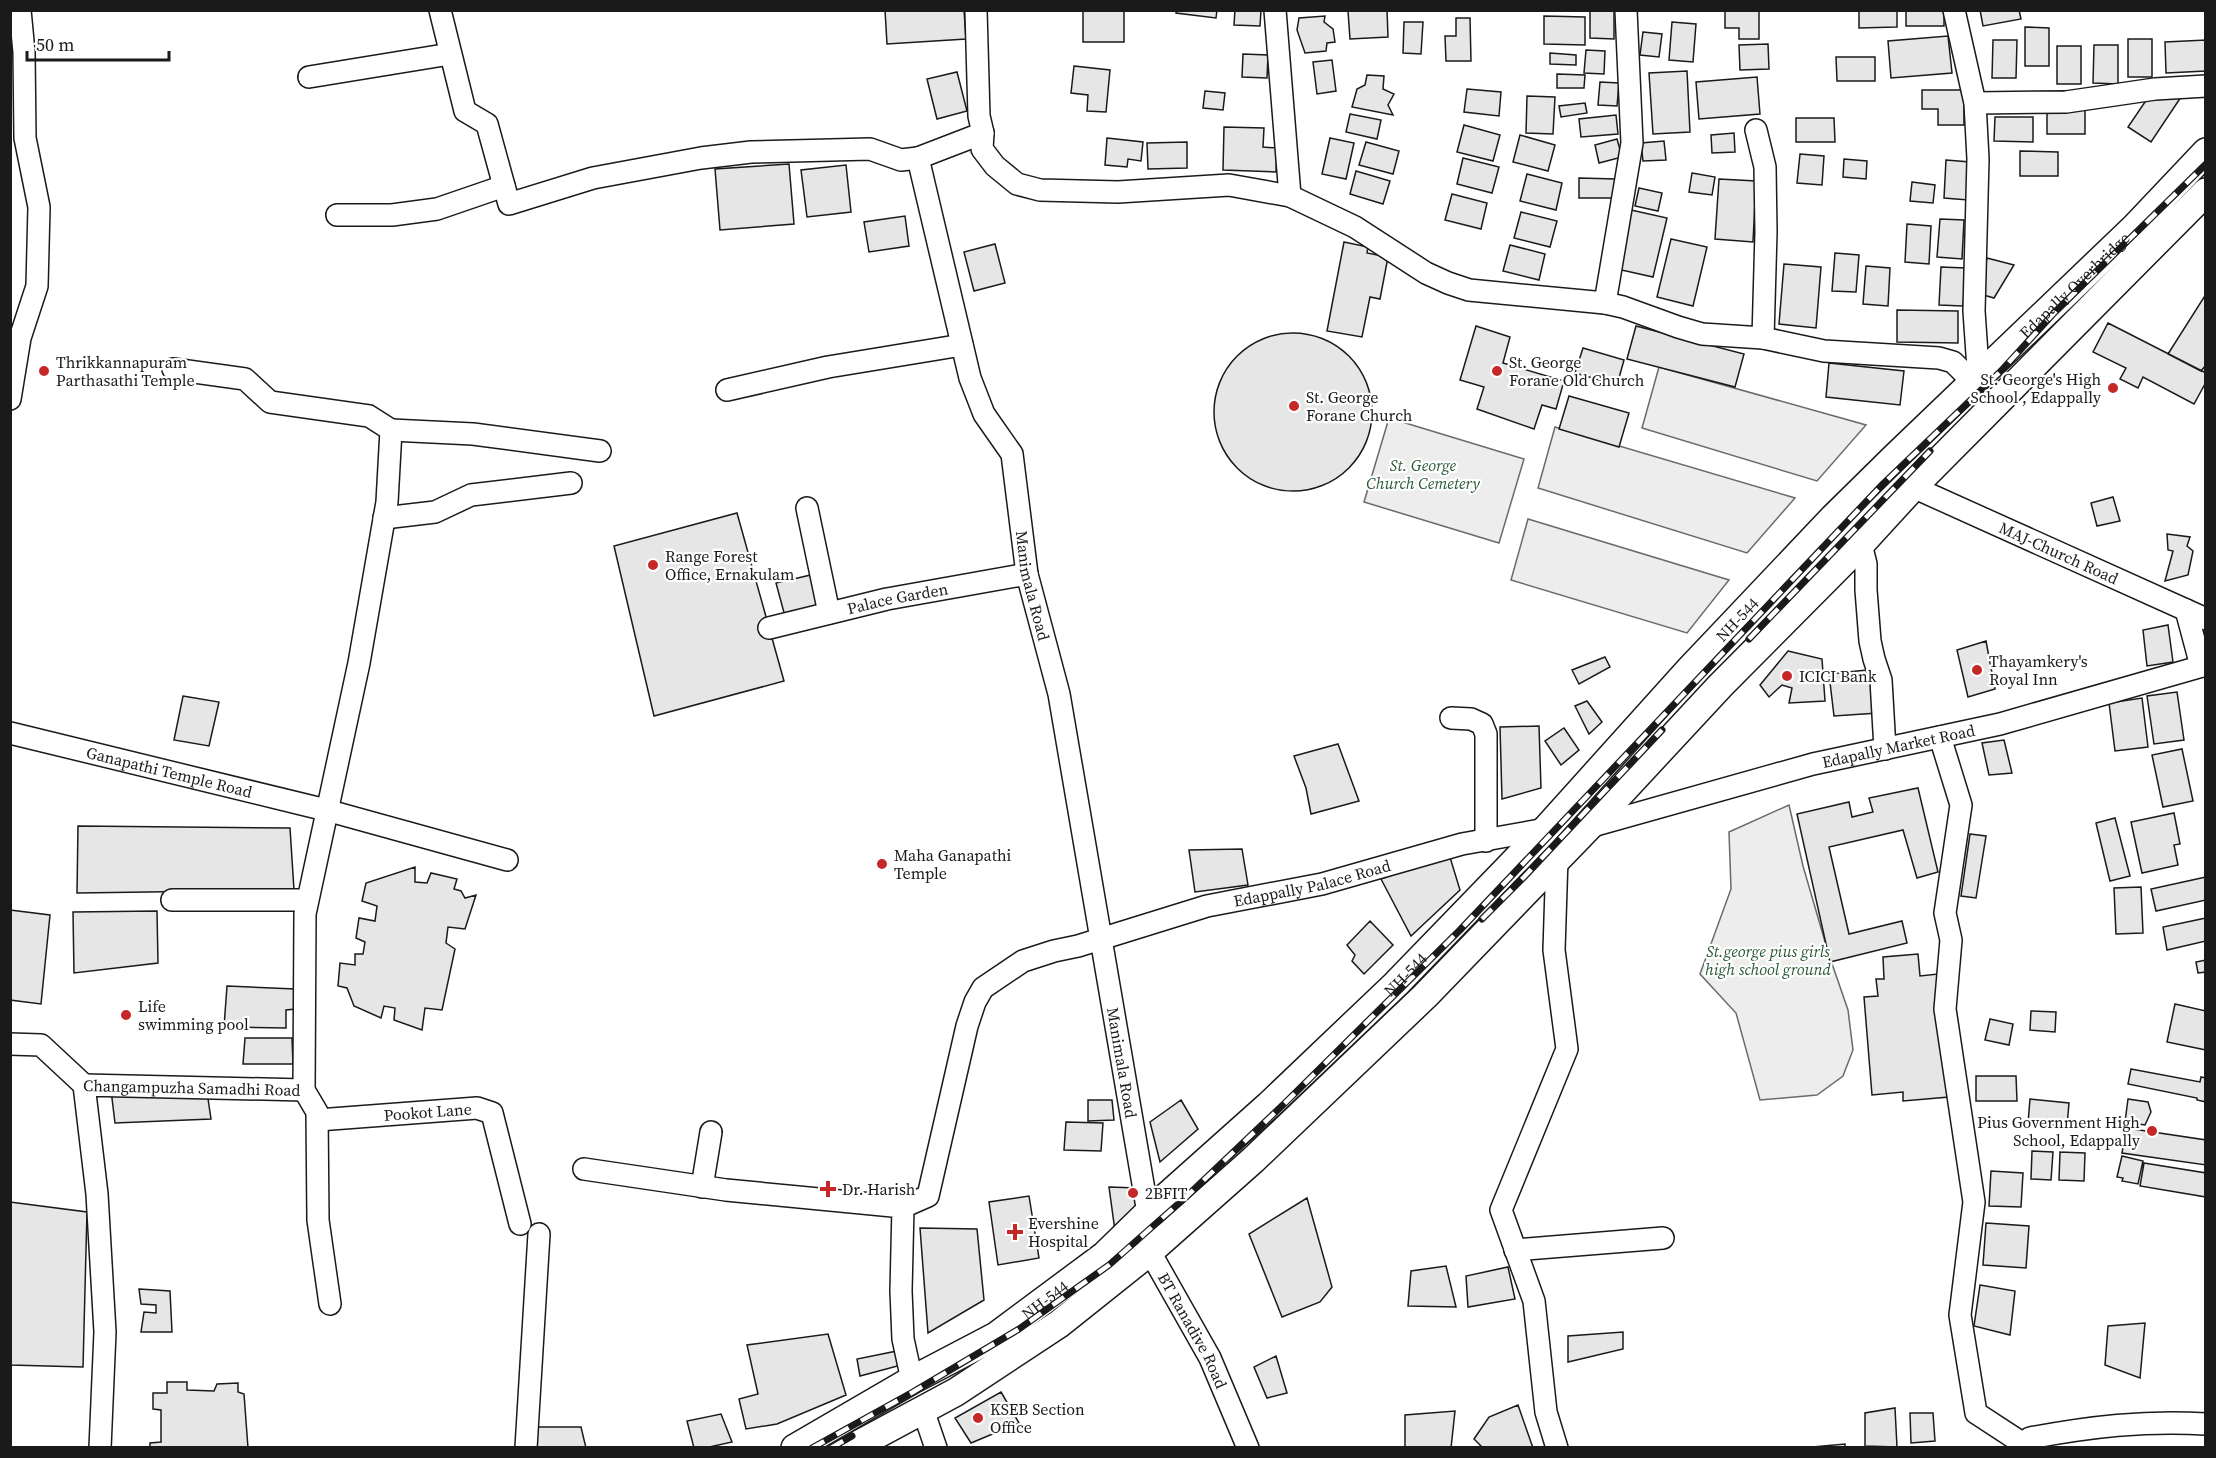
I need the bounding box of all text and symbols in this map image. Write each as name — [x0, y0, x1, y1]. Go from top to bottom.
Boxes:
scale bar — [27, 24, 170, 62]
text: 50 m — [36, 32, 74, 57]
street label: Edapally Overbridge — [2014, 227, 2134, 343]
place label: Thrikkannapuram Parthasathi Temple — [56, 351, 195, 391]
place label: St. George Forane Old Church — [1509, 351, 1645, 391]
marker: Thrikkannapuram Parthasathi Temple — [37, 364, 51, 378]
marker: St. George Forane Old Church — [1490, 364, 1504, 378]
place label: St. George's High School , Edappally — [1971, 368, 2102, 408]
marker: St. George's High School , Edappally — [2106, 381, 2120, 395]
place label: St. George Forane Church — [1306, 386, 1413, 426]
marker: St. George Forane Church — [1287, 399, 1301, 413]
park label: St. George Church Cemetery — [1366, 454, 1480, 494]
street label: MAJ-Church Road — [1996, 516, 2122, 589]
street label: Manimala Road — [1011, 529, 1055, 643]
place label: Range Forest Office, Ernakulam — [665, 545, 795, 585]
marker: Range Forest Office, Ernakulam — [646, 558, 660, 572]
street label: Palace Garden — [845, 577, 950, 619]
street label: NH-544 — [1711, 592, 1763, 646]
place label: Thayamkery's Royal Inn — [1989, 650, 2088, 690]
marker: Thayamkery's Royal Inn — [1970, 663, 1984, 677]
place label: ICICI Bank — [1799, 665, 1877, 687]
marker: ICICI Bank — [1780, 669, 1794, 683]
street label: Edapally Market Road — [1820, 719, 1977, 773]
street label: Ganapathi Temple Road — [84, 741, 255, 803]
place label: Maha Ganapathi Temple — [894, 844, 1012, 884]
street label: Edappally Palace Road — [1232, 854, 1393, 912]
marker: Maha Ganapathi Temple — [875, 857, 889, 871]
park label: St.george pius girls high school ground — [1705, 940, 1832, 980]
street label: NH-544 — [1379, 948, 1432, 1001]
place label: Life swimming pool — [138, 995, 249, 1035]
street label: Manimala Road — [1102, 1006, 1143, 1120]
marker: Life swimming pool — [119, 1008, 133, 1022]
street label: Changampuzha Samadhi Road — [83, 1074, 301, 1101]
street label: Pookot Lane — [383, 1097, 472, 1126]
place label: Pius Government High School, Edappally — [1977, 1111, 2141, 1151]
marker: Pius Government High School, Edappally — [2145, 1124, 2159, 1138]
place label: Dr. Harish — [842, 1178, 916, 1200]
marker: Dr. Harish — [819, 1180, 837, 1198]
place label: 2BFIT — [1145, 1182, 1188, 1204]
marker: 2BFIT — [1126, 1186, 1140, 1200]
place label: Evershine Hospital — [1028, 1212, 1099, 1252]
marker: Evershine Hospital — [1006, 1223, 1024, 1241]
street label: BT Ranadive Road — [1153, 1268, 1233, 1392]
street label: NH-544 — [1017, 1275, 1073, 1324]
place label: KSEB Section Office — [990, 1398, 1085, 1438]
marker: KSEB Section Office — [971, 1411, 985, 1425]

